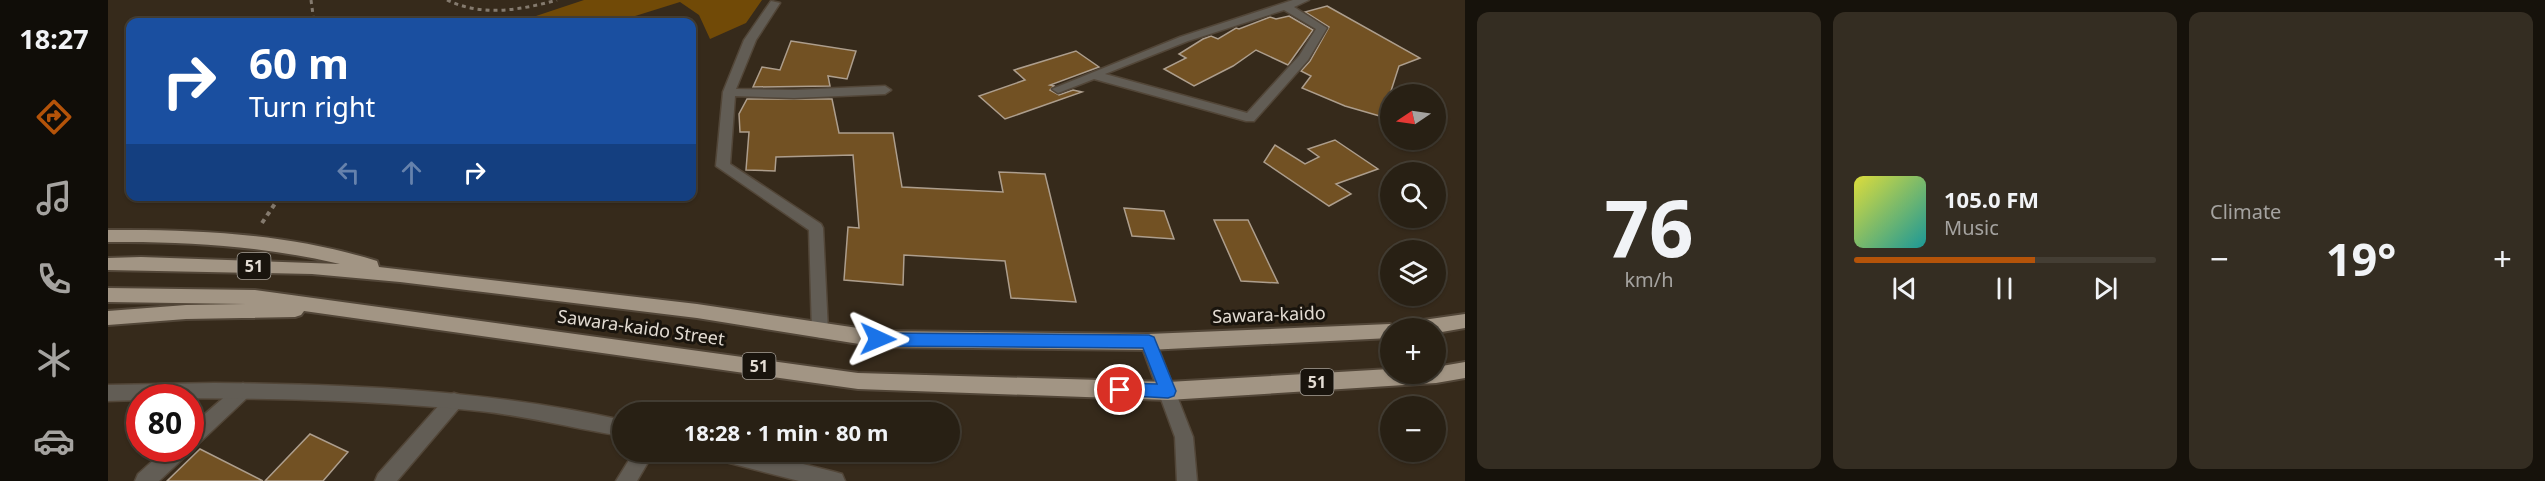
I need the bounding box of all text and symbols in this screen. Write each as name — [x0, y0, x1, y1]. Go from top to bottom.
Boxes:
text: 18:27 — [19, 20, 89, 57]
text: 60 m — [249, 34, 349, 91]
icon: right — [150, 42, 228, 120]
north arrow — [1380, 84, 1446, 150]
map controls — [1380, 84, 1446, 462]
text: Turn right — [249, 88, 375, 125]
icon: directions — [33, 96, 75, 138]
icon: left — [332, 156, 365, 189]
icon: ahead — [395, 156, 428, 189]
icon: right — [458, 156, 491, 189]
button: search — [1380, 162, 1446, 228]
text: 76 — [1604, 174, 1694, 280]
icon: music — [33, 177, 75, 219]
text: 105.0 FM — [1944, 184, 2039, 214]
text: Climate — [2210, 198, 2281, 225]
text: Music — [1944, 214, 1999, 241]
text: 19° — [2326, 228, 2396, 289]
text: − — [2210, 236, 2229, 281]
text: + — [2493, 236, 2512, 281]
button: layers — [1380, 240, 1446, 306]
road number: 51 — [238, 253, 270, 279]
icon: phone — [33, 258, 75, 300]
text: km/h — [1624, 266, 1674, 293]
icon: previous — [1888, 272, 1921, 305]
icon: pause — [1988, 272, 2021, 305]
icon: next — [2089, 272, 2122, 305]
street label: Sawara-kaido — [1212, 300, 1326, 328]
street label: Sawara-kaido Street — [556, 303, 727, 351]
position arrow — [846, 307, 910, 371]
button: + — [1380, 318, 1446, 384]
icon: climate — [33, 339, 75, 381]
road number: 51 — [742, 353, 776, 379]
pin — [1094, 364, 1145, 415]
road number: 51 — [1300, 369, 1334, 395]
icon: arrive — [1103, 373, 1136, 406]
speed limit sign: 80 — [126, 384, 204, 462]
button: − — [1380, 396, 1446, 462]
text: 18:28 · 1 min · 80 m — [684, 417, 888, 447]
icon: car — [33, 420, 75, 462]

